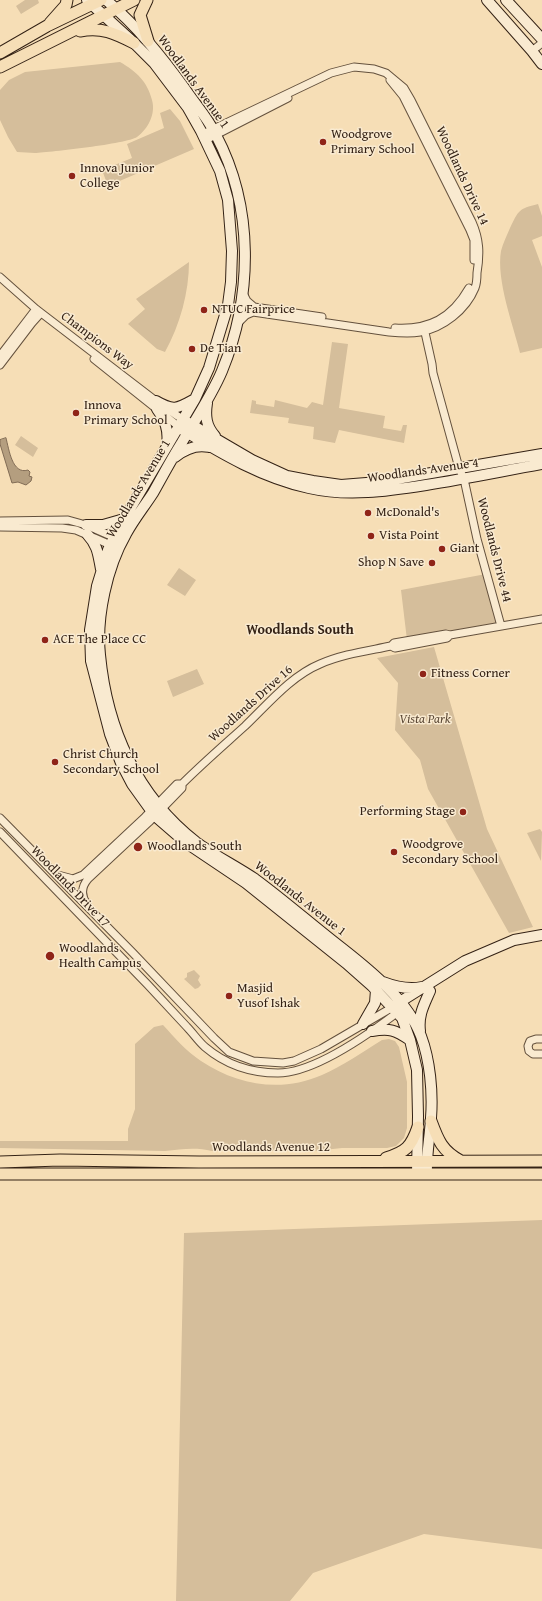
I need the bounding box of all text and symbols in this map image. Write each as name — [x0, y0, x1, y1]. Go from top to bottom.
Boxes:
street label: Woodlands Avenue 1 — [154, 32, 232, 132]
street label: Woodlands Drive 14 — [432, 124, 492, 228]
place label: Woodgrove Primary School — [331, 127, 415, 158]
marker: Woodgrove Primary School — [318, 137, 328, 147]
place label: Innova Junior College — [80, 161, 154, 192]
marker: Innova Junior College — [67, 171, 77, 181]
place label: NTUC Fairprice — [212, 302, 295, 318]
marker: NTUC Fairprice — [199, 305, 209, 315]
street label: Champions Way — [58, 309, 136, 373]
place label: De Tian — [200, 341, 241, 357]
marker: De Tian — [187, 344, 197, 354]
place label: Innova Primary School — [84, 398, 168, 429]
marker: Innova Primary School — [71, 408, 81, 418]
street label: Woodlands Avenue 1 — [104, 437, 174, 541]
street label: Woodlands Avenue 4 — [367, 455, 479, 487]
street label: Woodlands Drive 44 — [473, 496, 515, 604]
place label: McDonald's — [376, 505, 439, 521]
marker: McDonald's — [363, 508, 373, 518]
place label: Vista Point — [379, 528, 439, 544]
marker: Vista Point — [366, 531, 376, 541]
place label: Giant — [450, 541, 479, 557]
marker: Giant — [437, 544, 447, 554]
place label: Shop N Save — [358, 555, 424, 571]
marker: Shop N Save — [427, 558, 437, 568]
district label: Woodlands South — [246, 622, 354, 638]
place label: ACE The Place CC — [53, 632, 146, 648]
marker: ACE The Place CC — [40, 635, 50, 645]
street label: Woodlands Drive 16 — [206, 662, 296, 746]
place label: Fitness Corner — [431, 666, 510, 682]
marker: Fitness Corner — [418, 669, 428, 679]
park label: Vista Park — [399, 712, 451, 728]
place label: Christ Church Secondary School — [63, 747, 159, 778]
marker: Christ Church Secondary School — [50, 757, 60, 767]
place label: Performing Stage — [360, 804, 455, 820]
marker: Performing Stage — [458, 807, 468, 817]
place label: Woodgrove Secondary School — [402, 837, 498, 868]
place label: Woodlands South — [147, 839, 242, 855]
marker: Woodlands South — [132, 841, 144, 853]
street label: Woodlands Drive 17 — [27, 843, 113, 931]
marker: Woodgrove Secondary School — [389, 847, 399, 857]
street label: Woodlands Avenue 1 — [251, 858, 349, 940]
place label: Woodlands Health Campus — [59, 941, 141, 972]
marker: Woodlands Health Campus — [44, 950, 56, 962]
place label: Masjid Yusof Ishak — [237, 981, 300, 1012]
marker: Masjid Yusof Ishak — [224, 991, 234, 1001]
street label: Woodlands Avenue 12 — [212, 1140, 330, 1156]

